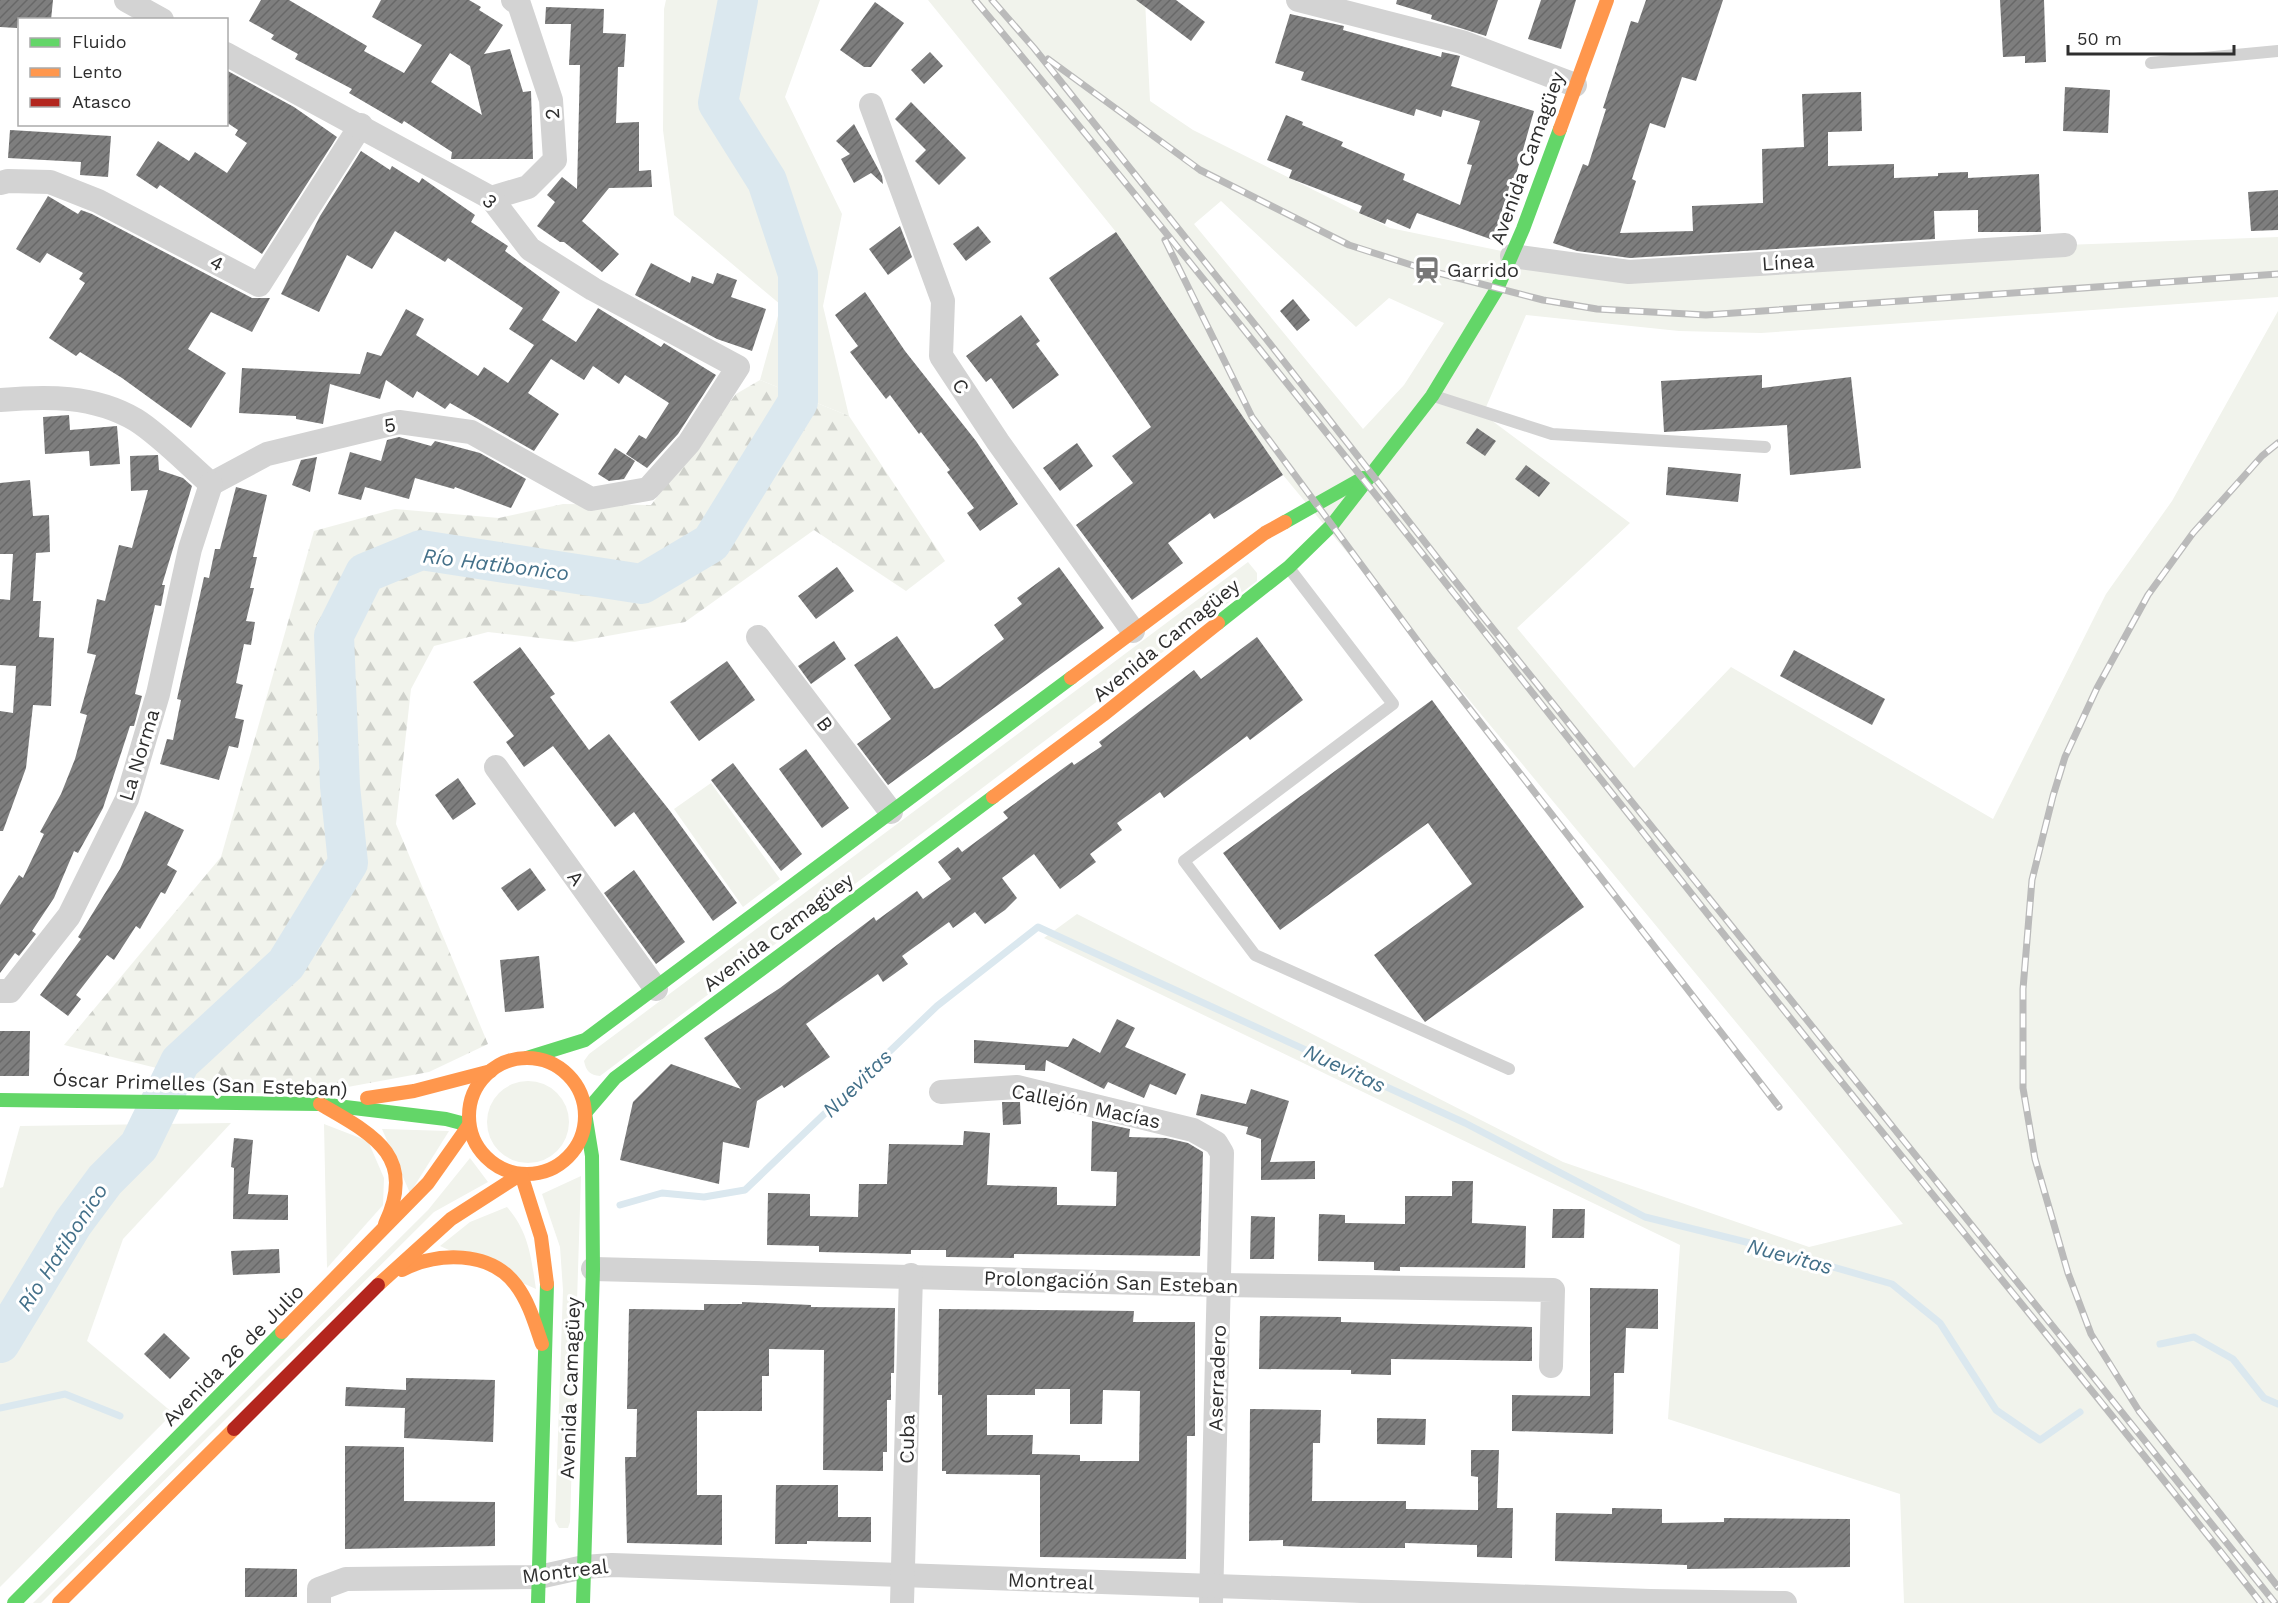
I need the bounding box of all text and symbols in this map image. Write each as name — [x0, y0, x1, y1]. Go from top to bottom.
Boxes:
legend — [18, 18, 228, 126]
scale bar — [2068, 18, 2234, 56]
text: 50 m — [2077, 28, 2122, 49]
text: Fluido — [72, 31, 126, 52]
text: Lento — [72, 61, 122, 82]
street label: Avenida Camagüey — [1485, 68, 1570, 248]
text: Atasco — [72, 91, 131, 112]
street label: 2 — [540, 107, 564, 121]
street label: 3 — [478, 188, 502, 214]
street label: Línea — [1761, 248, 1815, 276]
street label: 4 — [206, 250, 228, 276]
station icon: Garrido — [1412, 255, 1442, 285]
place label: Garrido — [1447, 258, 1519, 282]
street label: C — [947, 374, 975, 398]
street label: 5 — [382, 412, 398, 438]
water label: Río Hatibonico — [421, 543, 571, 585]
street label: Avenida Camagüey — [1088, 573, 1245, 707]
street label: La Norma — [114, 706, 164, 804]
street label: B — [811, 712, 839, 736]
street label: A — [562, 866, 590, 890]
street label: Avenida Camagüey — [698, 867, 859, 996]
water label: Nuevitas — [1300, 1038, 1390, 1098]
water label: Nuevitas — [817, 1044, 897, 1122]
street label: Óscar Primelles (San Esteban) — [52, 1067, 348, 1101]
street label: Callejón Macías — [1009, 1078, 1163, 1134]
water label: Río Hatibonico — [11, 1179, 113, 1315]
water label: Nuevitas — [1745, 1233, 1836, 1279]
street label: Prolongación San Esteban — [983, 1266, 1239, 1298]
street label: Avenida 26 de Julio — [157, 1279, 309, 1431]
street label: Avenida Camagüey — [555, 1296, 585, 1479]
street label: Aserradero — [1203, 1324, 1231, 1432]
street label: Cuba — [895, 1414, 919, 1464]
street label: Montreal — [521, 1554, 609, 1588]
street label: Montreal — [1007, 1568, 1095, 1594]

